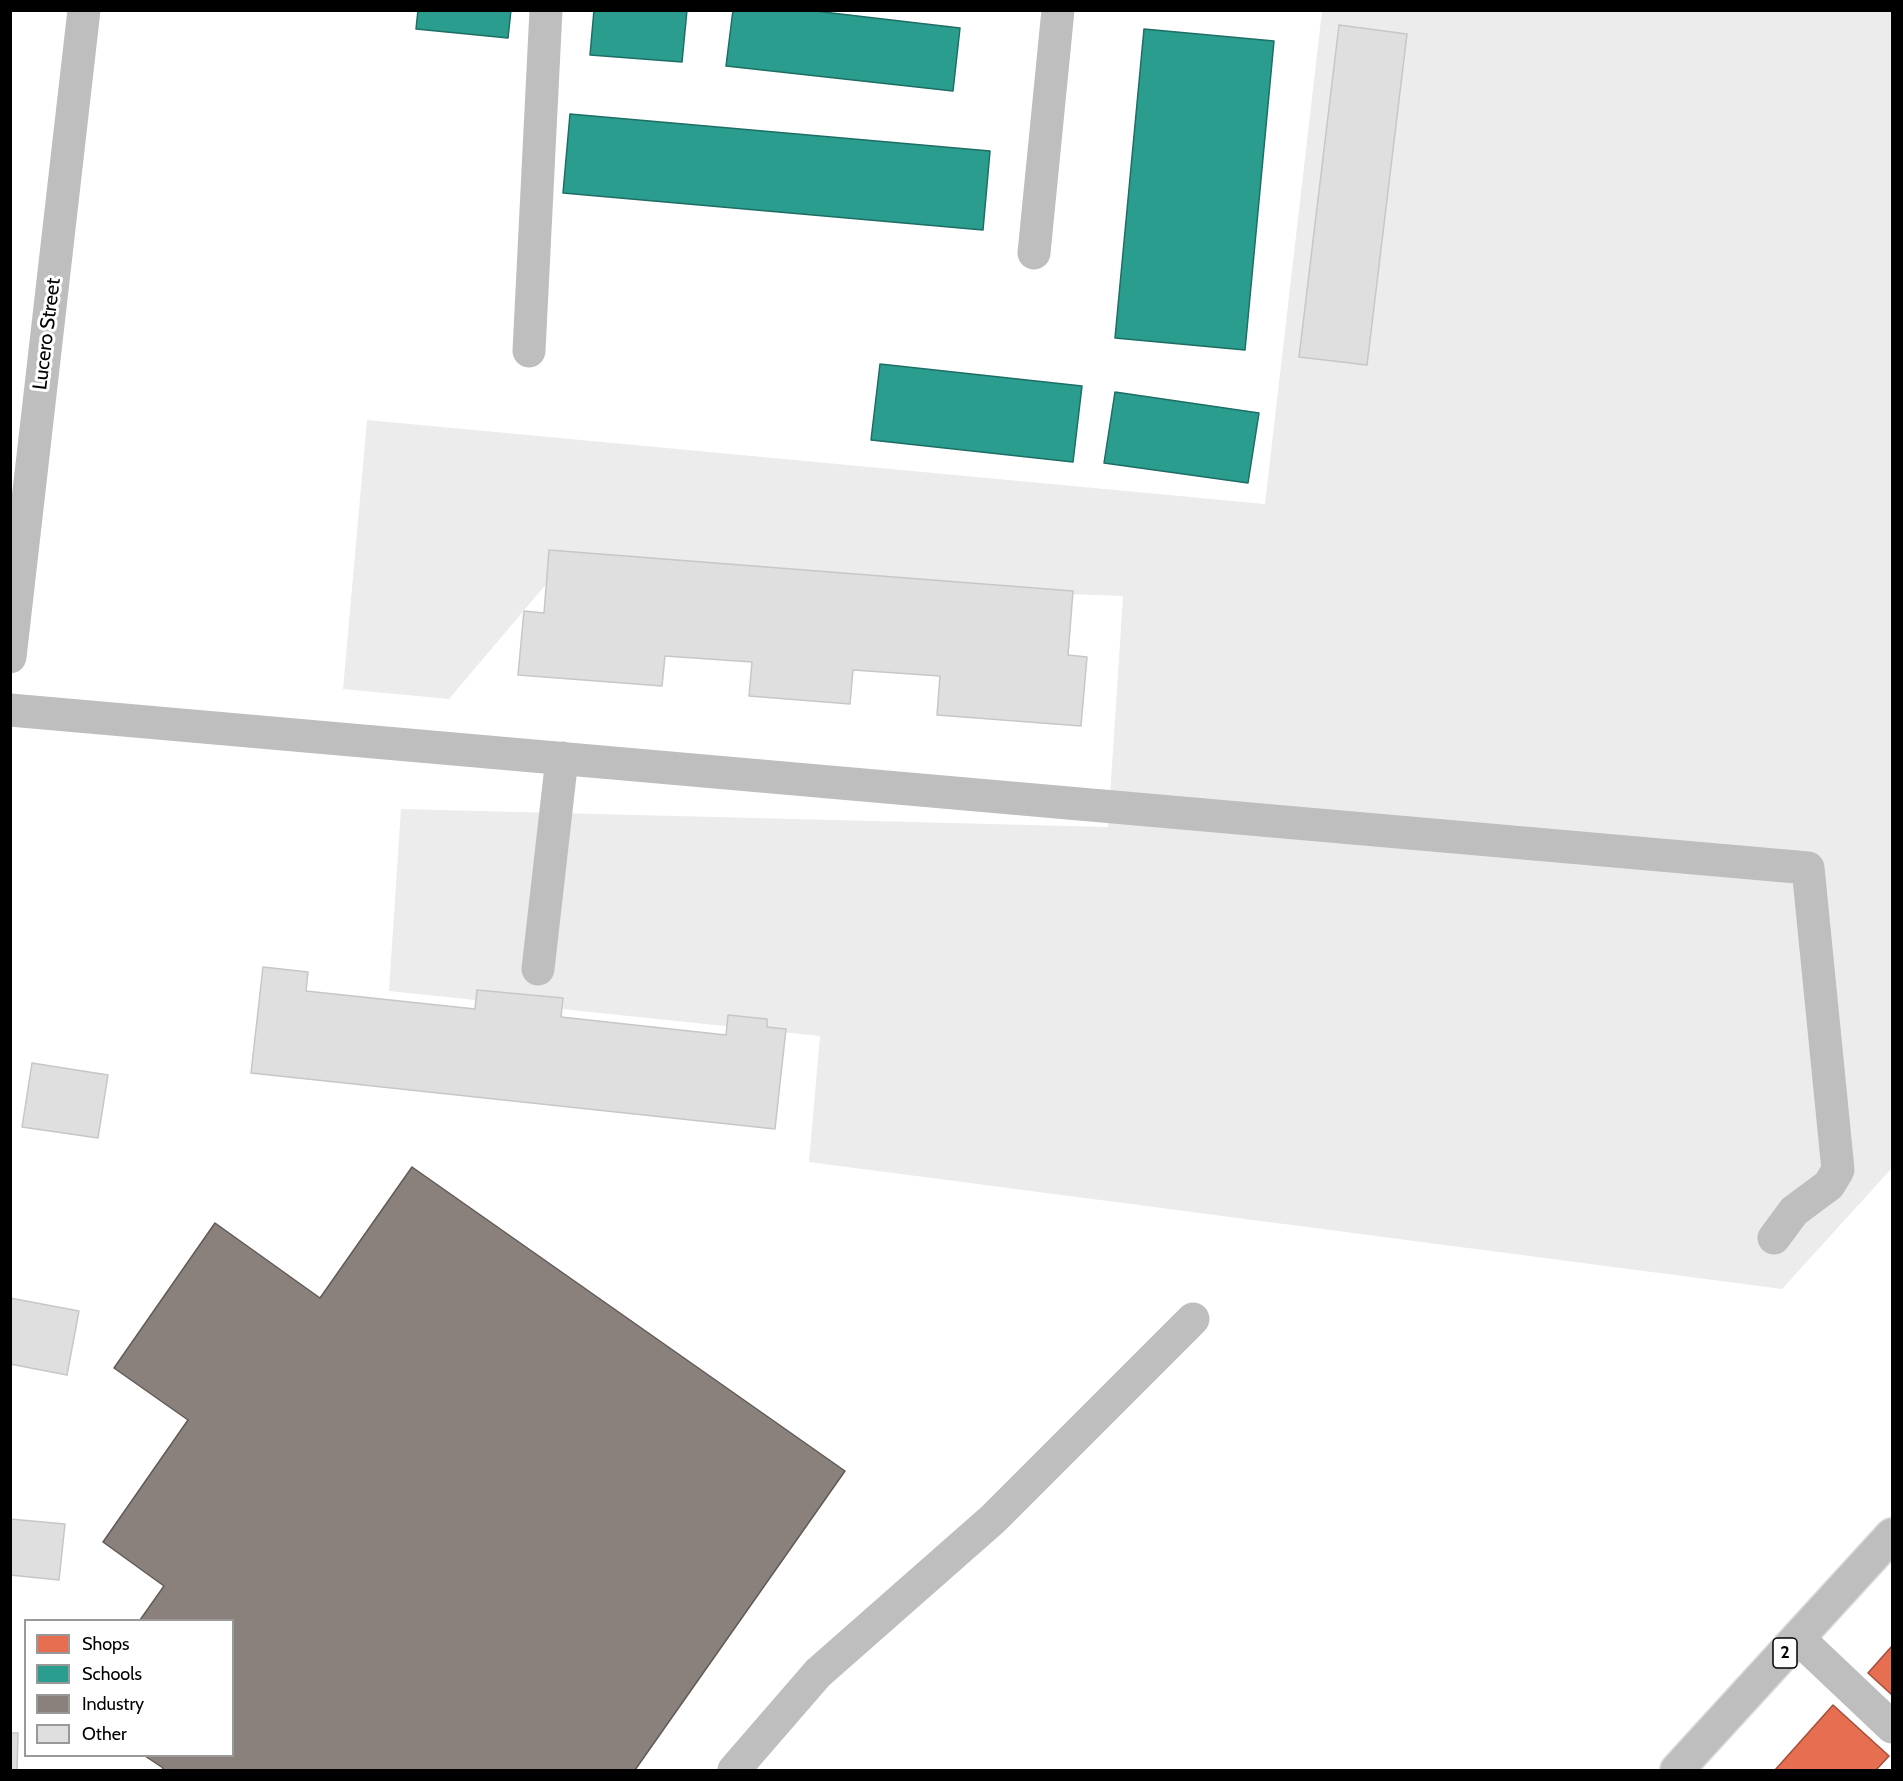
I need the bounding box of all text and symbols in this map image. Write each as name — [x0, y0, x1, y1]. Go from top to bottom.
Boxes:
street label: Lucero Street — [28, 277, 66, 391]
legend — [24, 1619, 234, 1757]
text: Shops — [82, 1633, 130, 1655]
road number: 2 — [1773, 1638, 1797, 1668]
text: Schools — [82, 1663, 142, 1685]
text: Industry — [82, 1693, 144, 1715]
text: Other — [82, 1723, 127, 1745]

